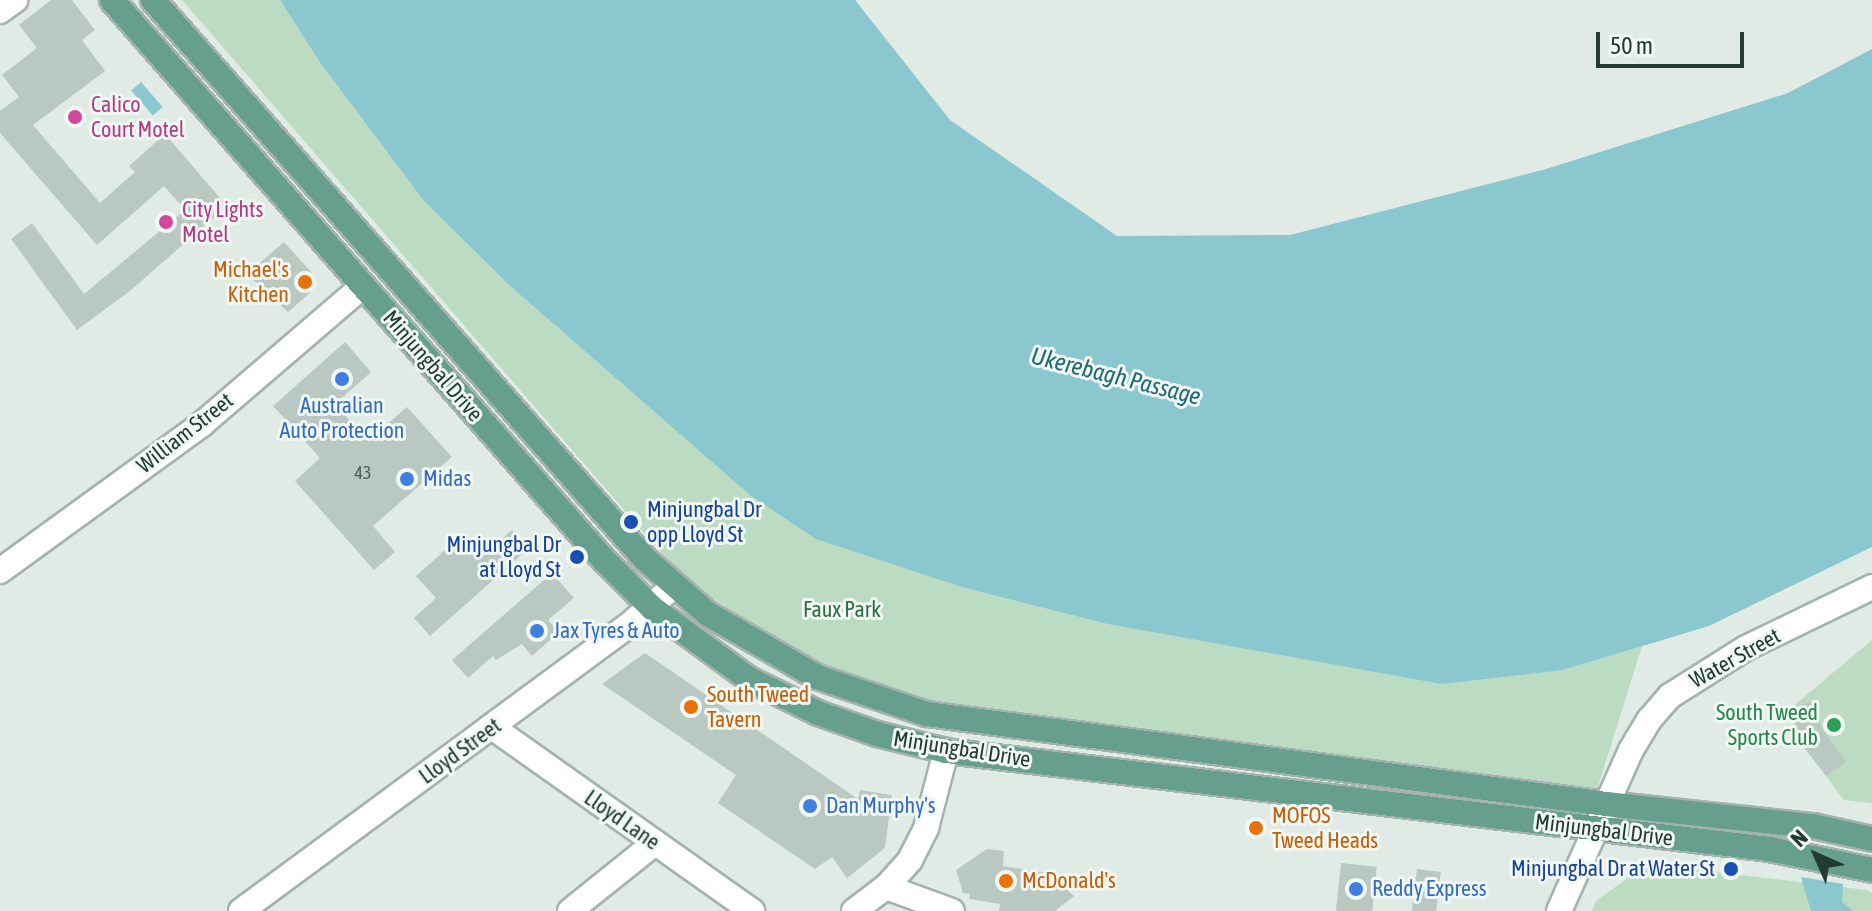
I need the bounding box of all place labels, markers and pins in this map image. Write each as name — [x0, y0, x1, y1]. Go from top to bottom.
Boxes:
place label: Calico Court Motel — [91, 91, 184, 142]
marker: Calico Court Motel — [66, 108, 84, 126]
place label: City Lights Motel — [182, 196, 263, 248]
marker: City Lights Motel — [157, 213, 175, 231]
place label: Michael's Kitchen — [213, 256, 289, 308]
marker: Michael's Kitchen — [296, 273, 314, 291]
marker: Australian Auto Protection — [333, 370, 351, 388]
place label: Australian Auto Protection — [279, 392, 405, 444]
place label: Midas — [423, 466, 471, 492]
marker: Midas — [398, 470, 416, 488]
place label: Minjungbal Dr opp Lloyd St — [647, 496, 762, 548]
marker: Minjungbal Dr opp Lloyd St — [622, 513, 640, 531]
place label: Minjungbal Dr at Lloyd St — [446, 531, 561, 582]
marker: Minjungbal Dr at Lloyd St — [568, 548, 586, 566]
place label: Jax Tyres & Auto — [553, 618, 680, 644]
marker: Jax Tyres & Auto — [528, 622, 546, 640]
place label: South Tweed Tavern — [707, 681, 809, 732]
marker: South Tweed Tavern — [682, 698, 700, 716]
place label: South Tweed Sports Club — [1716, 699, 1818, 750]
marker: South Tweed Sports Club — [1825, 716, 1843, 734]
place label: Dan Murphy's — [826, 793, 936, 819]
marker: Dan Murphy's — [801, 797, 819, 815]
place label: MOFOS Tweed Heads — [1272, 802, 1378, 854]
marker: MOFOS Tweed Heads — [1247, 819, 1265, 837]
place label: Minjungbal Dr at Water St — [1511, 856, 1715, 882]
marker: Minjungbal Dr at Water St — [1722, 860, 1740, 878]
place label: McDonald's — [1022, 868, 1116, 894]
marker: McDonald's — [997, 872, 1015, 890]
place label: Reddy Express — [1372, 876, 1487, 902]
marker: Reddy Express — [1347, 880, 1365, 898]

